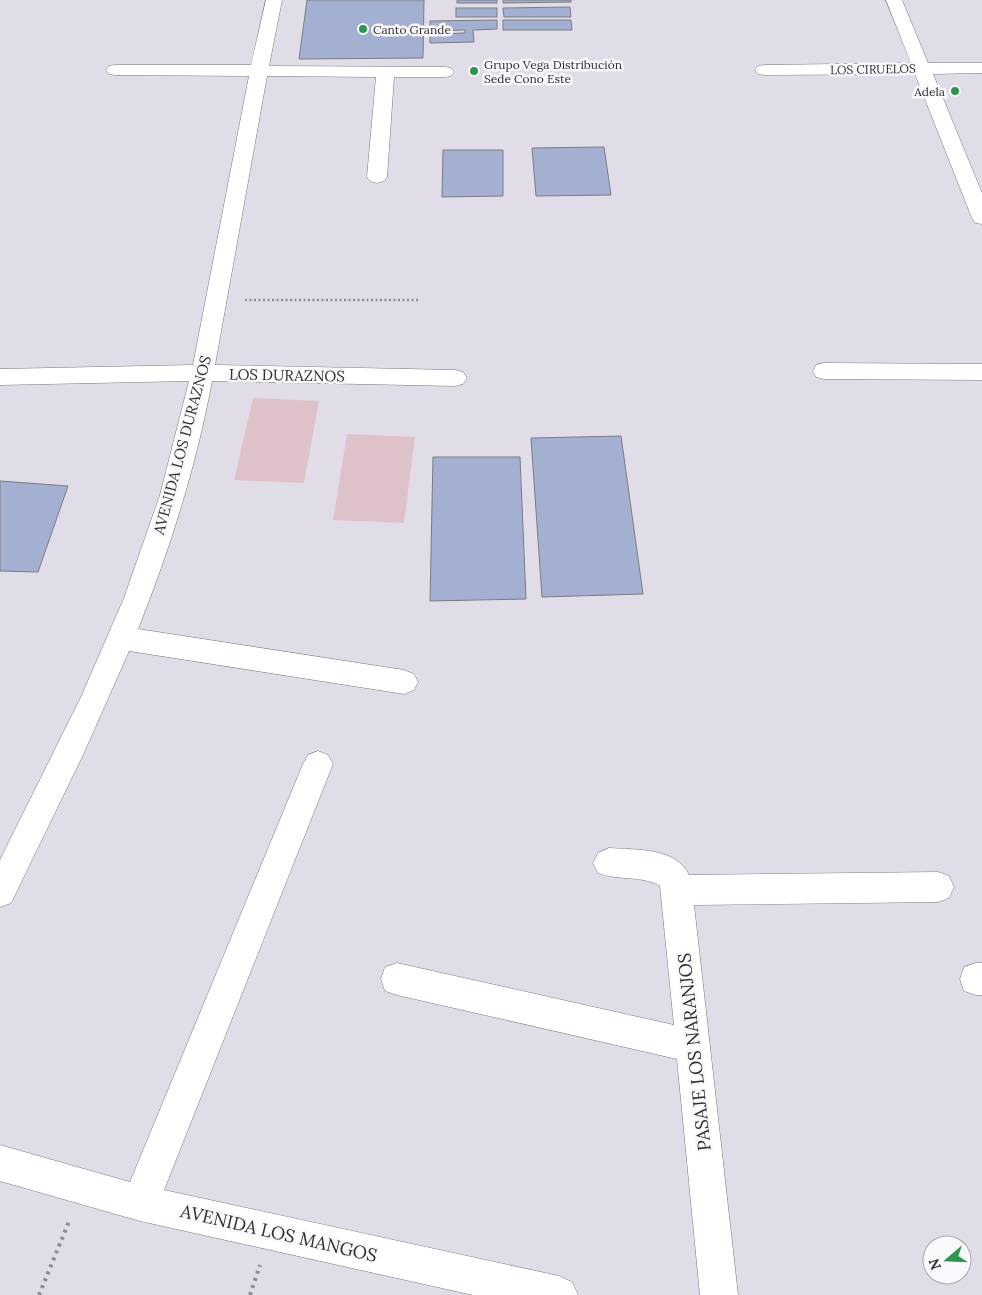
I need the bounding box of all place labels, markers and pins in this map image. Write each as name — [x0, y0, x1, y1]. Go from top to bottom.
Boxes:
place label: Canto Grande — [373, 22, 451, 37]
marker: Canto Grande — [357, 23, 369, 35]
place label: Grupo Vega Distribución Sede Cono Este — [484, 57, 622, 86]
marker: Grupo Vega Distribución Sede Cono Este — [468, 65, 480, 77]
place label: Adela — [913, 84, 945, 99]
marker: Adela — [949, 85, 961, 97]

